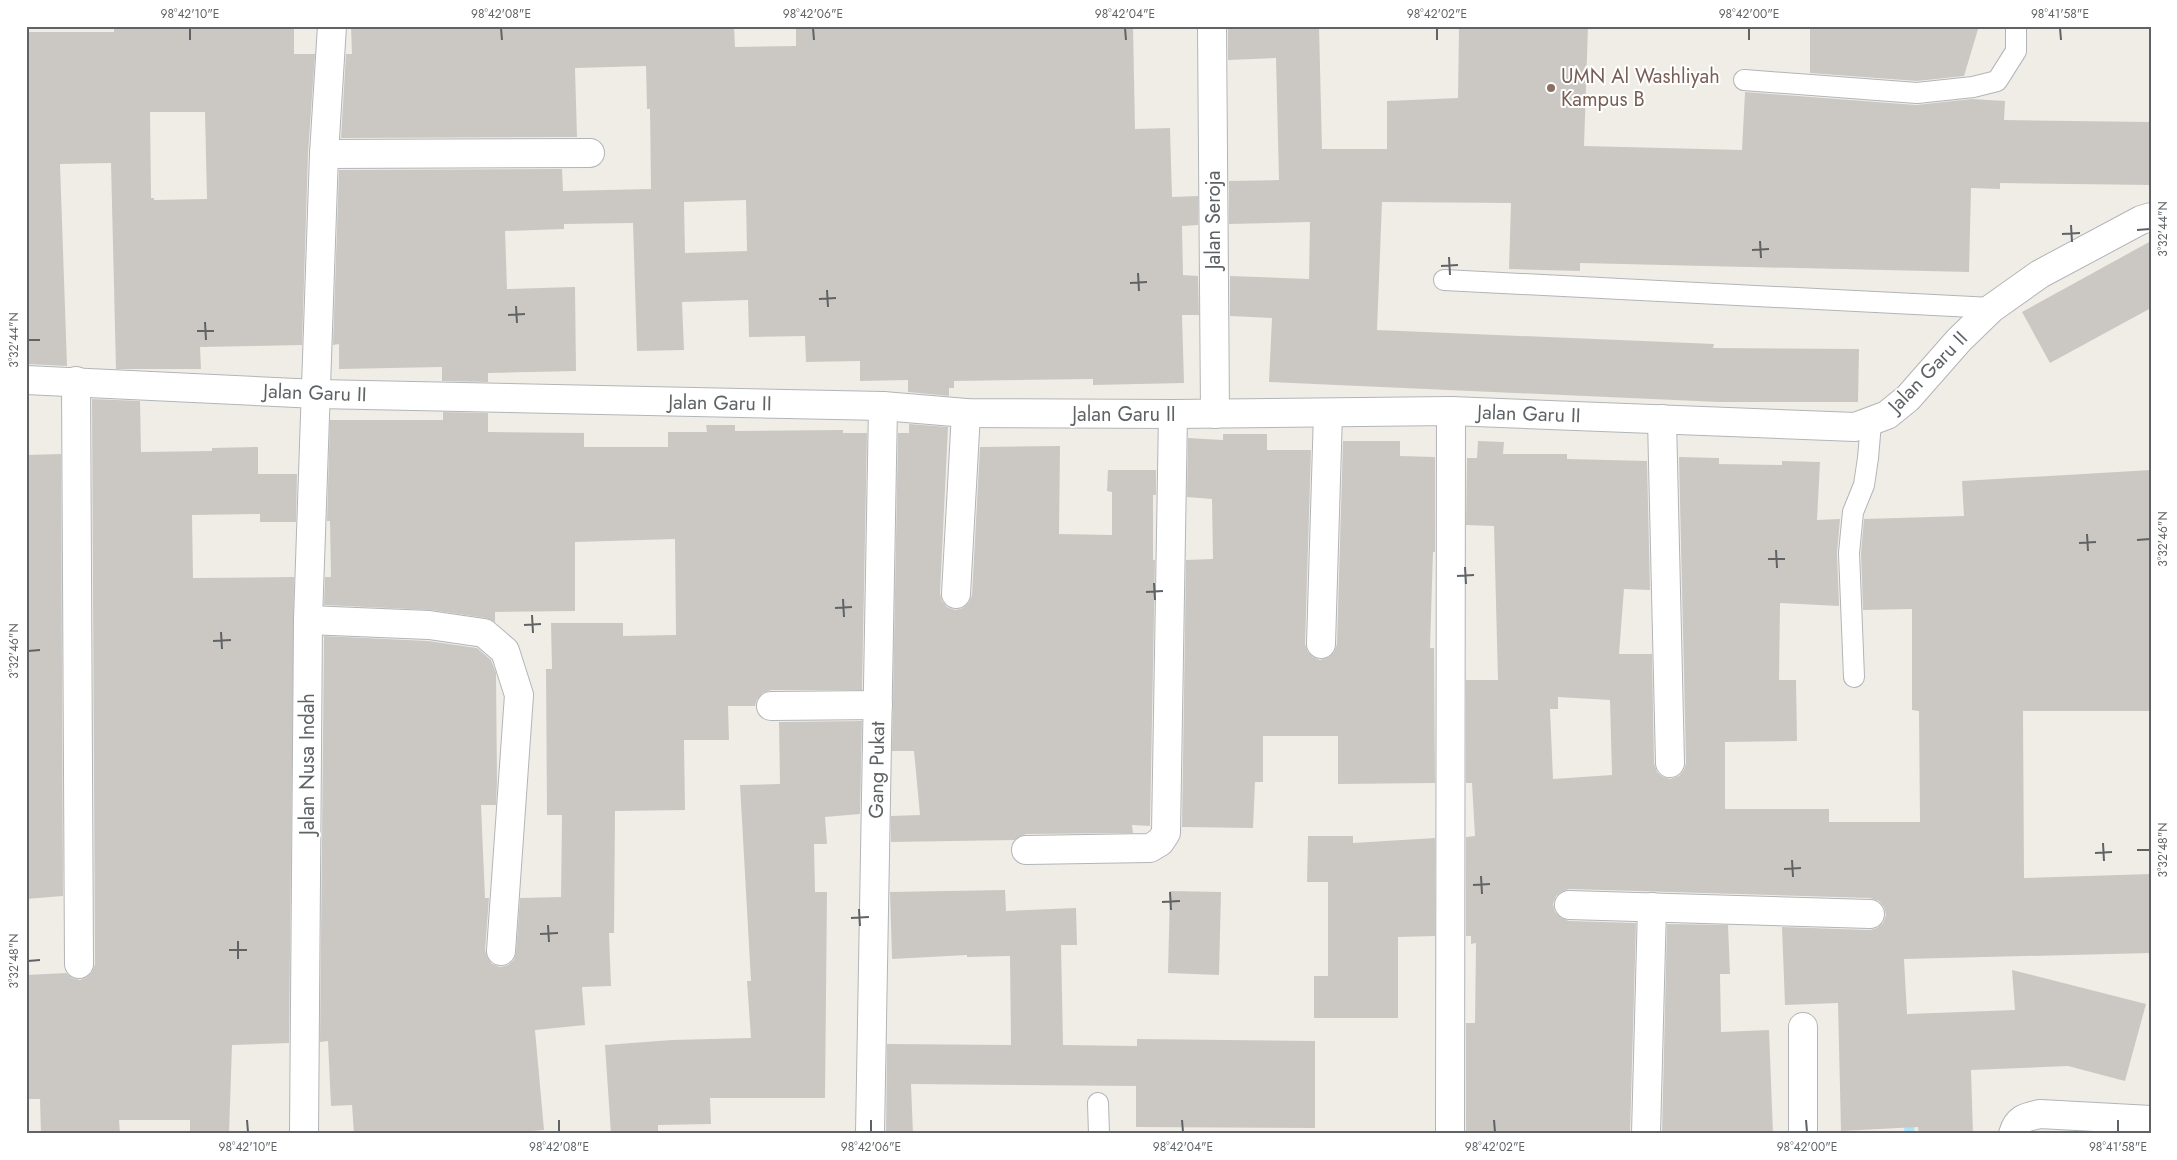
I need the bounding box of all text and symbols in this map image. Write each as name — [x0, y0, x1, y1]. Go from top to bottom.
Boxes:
text: 98°42'10"E — [161, 5, 219, 23]
text: 98°42'08"E — [471, 5, 531, 23]
text: 98°42'06"E — [783, 5, 843, 23]
text: 98°42'04"E — [1095, 5, 1155, 23]
text: 98°42'02"E — [1407, 5, 1467, 23]
text: 98°42'00"E — [1719, 5, 1779, 23]
text: 98°41'58"E — [2031, 5, 2089, 23]
place label: UMN Al Washliyah Kampus B — [1561, 62, 1720, 114]
marker: UMN Al Washliyah Kampus B — [1545, 82, 1557, 94]
street label: Jalan Seroja — [1199, 171, 1228, 272]
text: 3°32'44"N — [2154, 201, 2172, 257]
text: 3°32'44"N — [5, 312, 23, 368]
street label: Jalan Garu II — [1880, 325, 1974, 421]
street label: Jalan Garu II — [260, 377, 367, 409]
street label: Jalan Garu II — [665, 388, 772, 418]
street label: Jalan Garu II — [1474, 398, 1581, 430]
street label: Jalan Garu II — [1069, 400, 1176, 429]
text: 3°32'46"N — [2154, 511, 2172, 567]
text: 3°32'46"N — [5, 623, 23, 679]
street label: Jalan Nusa Indah — [293, 693, 322, 838]
street label: Gang Pukat — [862, 721, 892, 819]
text: 3°32'48"N — [2154, 822, 2172, 878]
text: 3°32'48"N — [5, 933, 23, 989]
text: 98°42'10"E — [219, 1138, 277, 1156]
text: 98°42'08"E — [529, 1138, 589, 1156]
text: 98°42'06"E — [841, 1138, 901, 1156]
text: 98°42'04"E — [1153, 1138, 1213, 1156]
text: 98°42'02"E — [1465, 1138, 1525, 1156]
text: 98°42'00"E — [1777, 1138, 1837, 1156]
text: 98°41'58"E — [2089, 1138, 2147, 1156]

